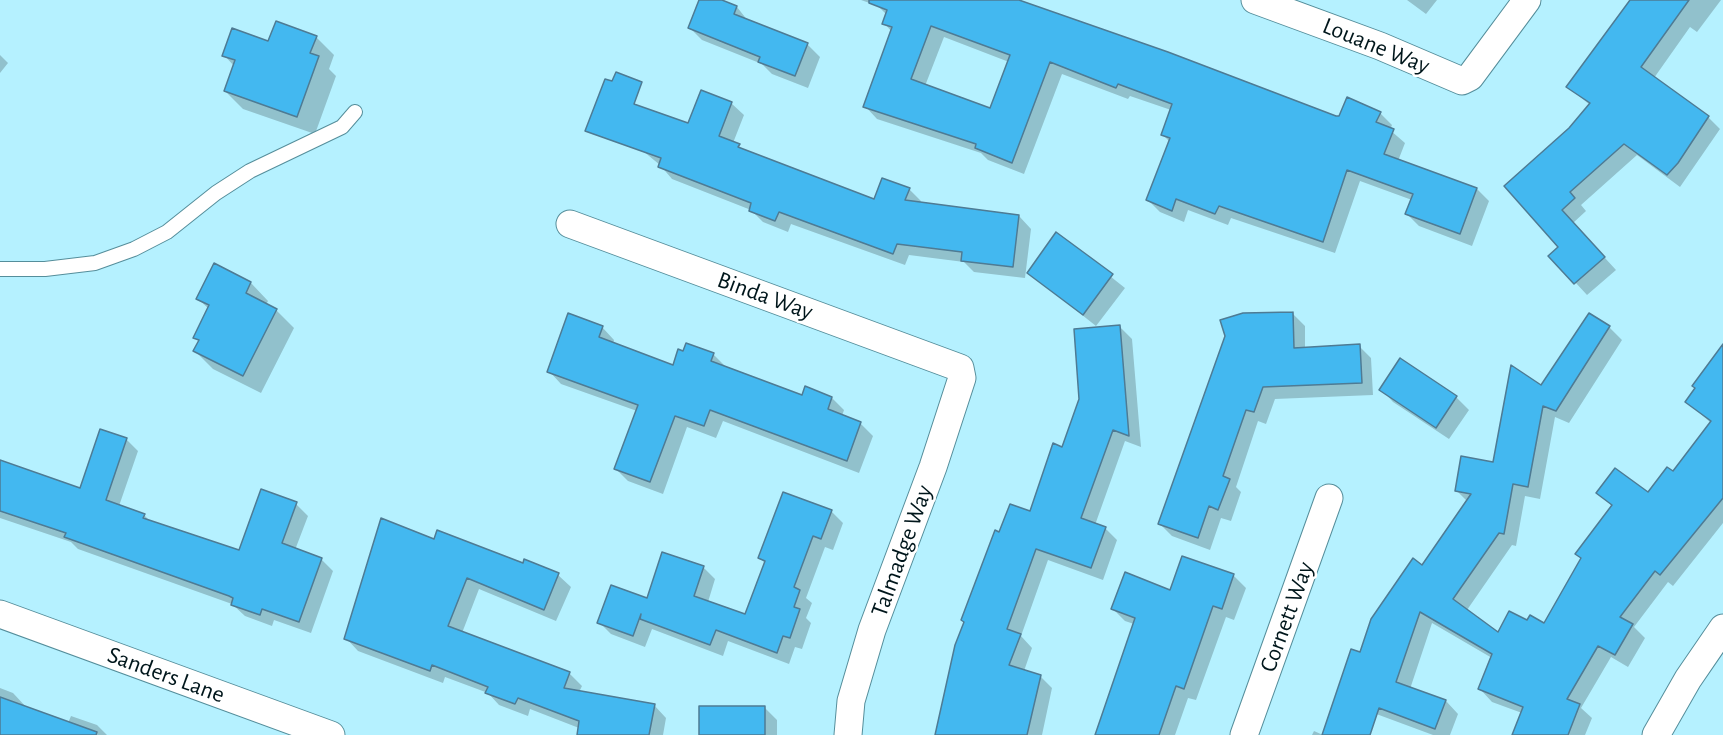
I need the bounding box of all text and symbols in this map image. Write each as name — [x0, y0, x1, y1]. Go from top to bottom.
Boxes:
street label: Louane Way — [1318, 11, 1434, 81]
street label: Binda Way — [713, 265, 817, 327]
street label: Talmadge Way — [865, 481, 939, 621]
street label: Cornett Way — [1254, 558, 1320, 676]
street label: Sanders Lane — [104, 641, 228, 709]

